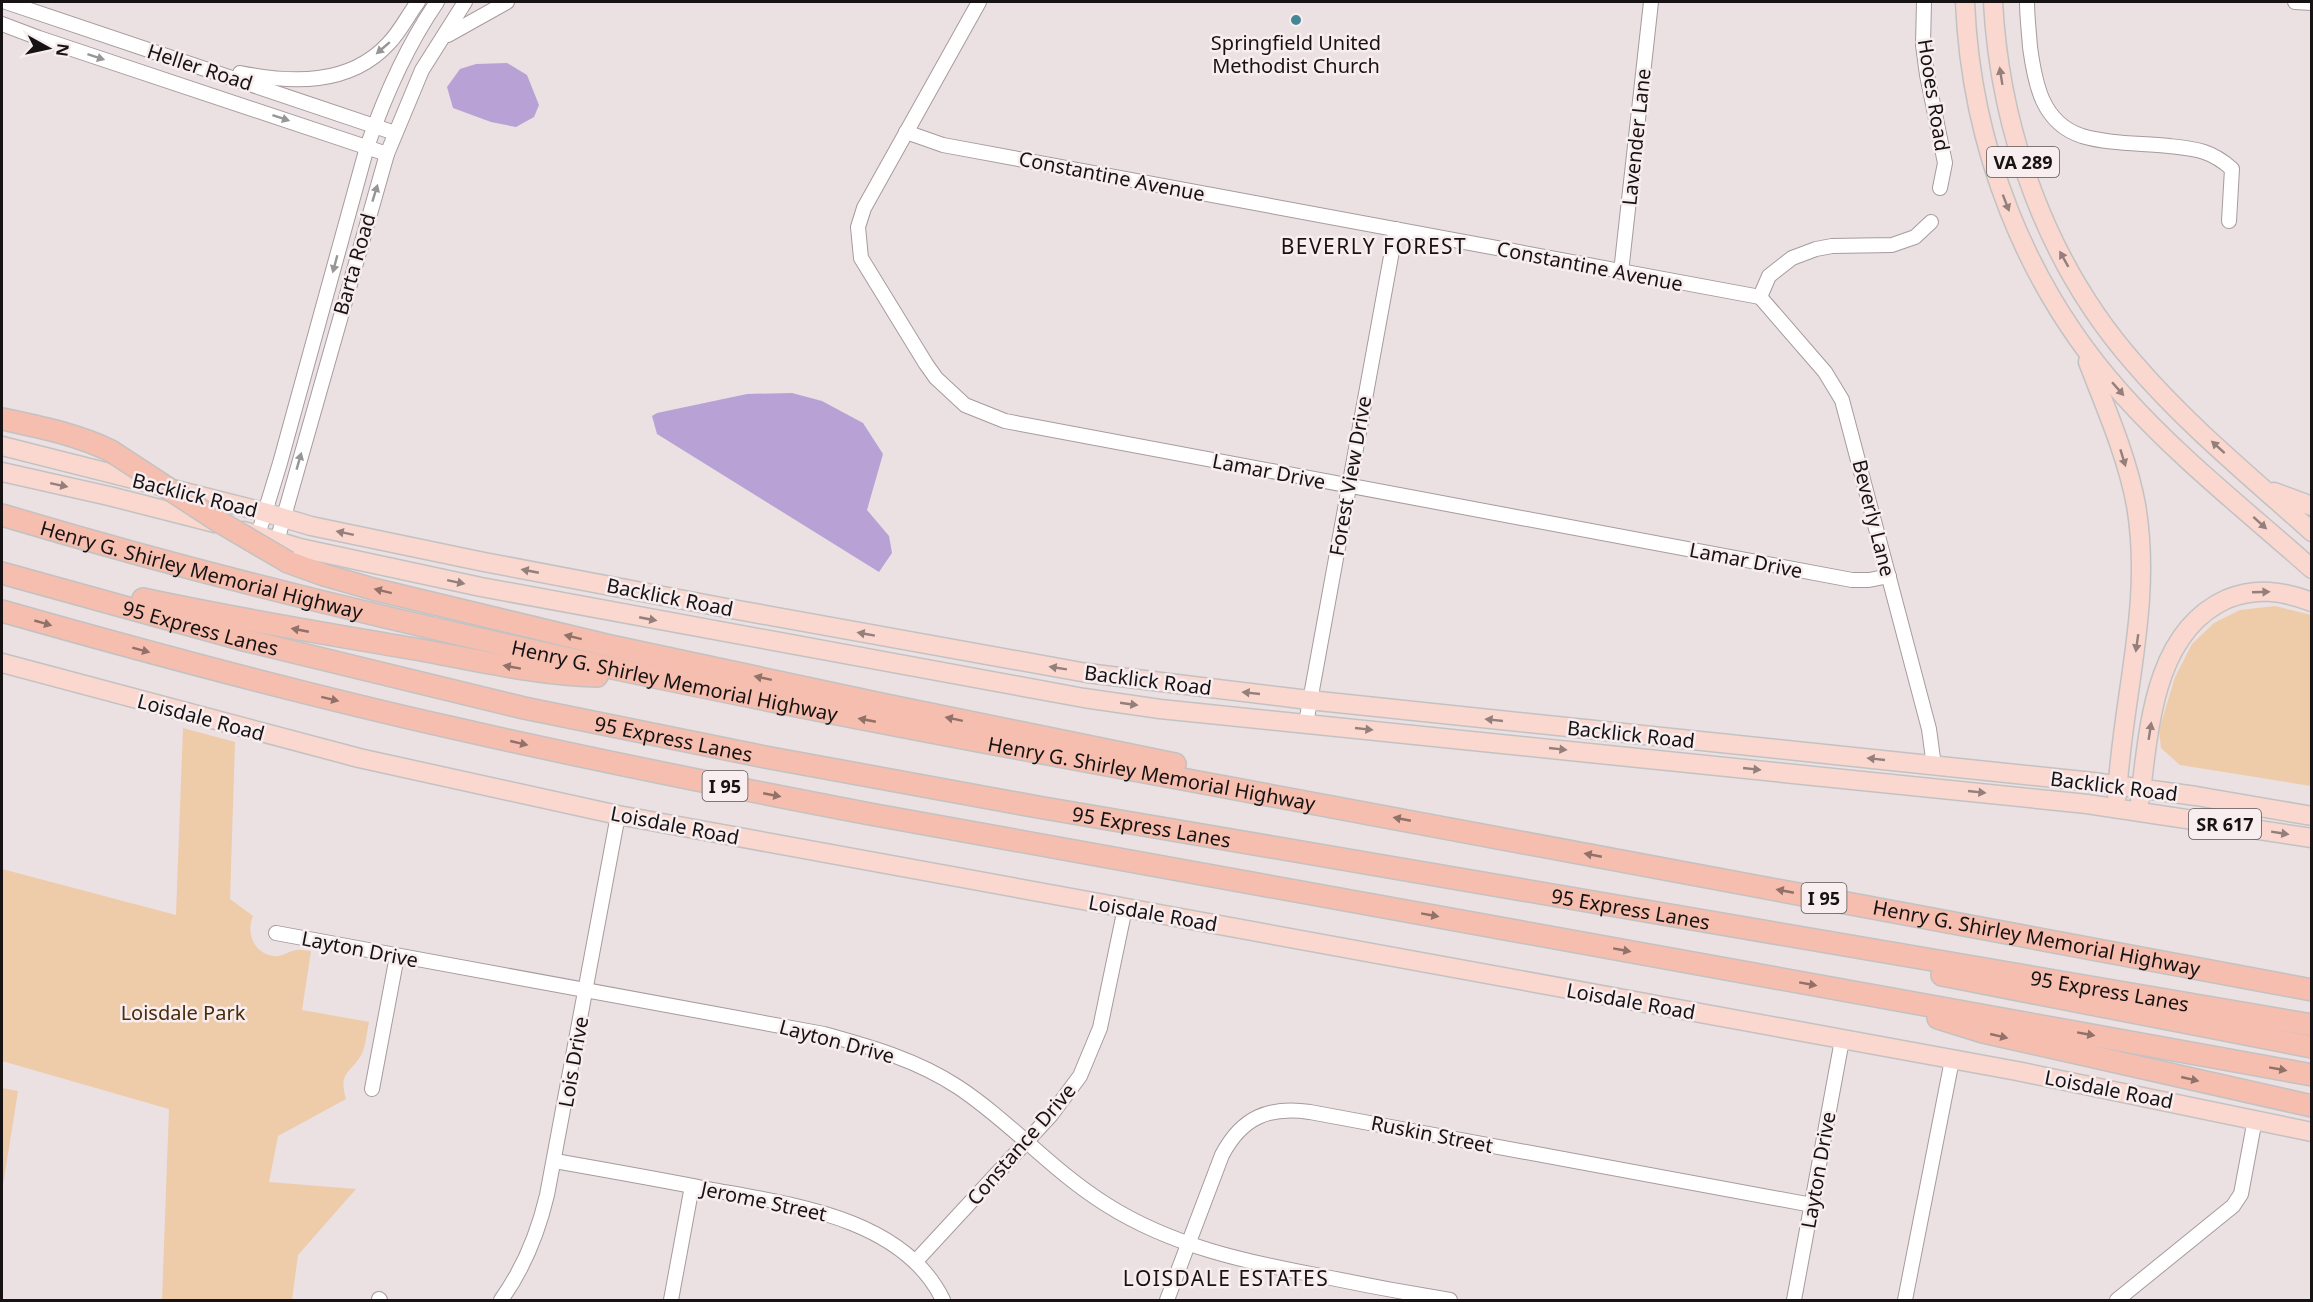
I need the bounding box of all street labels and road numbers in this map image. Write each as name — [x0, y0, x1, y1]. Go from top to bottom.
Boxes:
street label: Heller Road — [144, 37, 256, 97]
street label: Hooes Road — [1912, 37, 1956, 153]
street label: Lavender Lane — [1615, 67, 1657, 207]
street label: Constantine Avenue — [1017, 145, 1207, 207]
road number: VA 289 — [1987, 147, 2059, 177]
street label: Barta Road — [327, 210, 381, 318]
street label: Constantine Avenue — [1495, 235, 1685, 297]
street label: Forest View Drive — [1323, 394, 1377, 558]
street label: Lamar Drive — [1210, 447, 1328, 495]
street label: Beverly Lane — [1846, 457, 1902, 579]
street label: Backlick Road — [129, 466, 261, 524]
street label: Henry G. Shirley Memorial Highway — [37, 514, 366, 625]
street label: Lamar Drive — [1687, 536, 1805, 584]
street label: Backlick Road — [604, 572, 736, 622]
street label: 95 Express Lanes — [119, 594, 281, 661]
street label: Henry G. Shirley Memorial Highway — [509, 633, 841, 727]
street label: Backlick Road — [1083, 659, 1213, 701]
street label: Loisdale Road — [134, 687, 268, 747]
street label: 95 Express Lanes — [592, 709, 755, 768]
street label: Backlick Road — [1566, 714, 1696, 754]
street label: Henry G. Shirley Memorial Highway — [986, 730, 1319, 817]
street label: Backlick Road — [2049, 765, 2179, 807]
road number: I 95 — [702, 771, 748, 801]
street label: Loisdale Road — [608, 799, 742, 851]
street label: 95 Express Lanes — [1070, 800, 1233, 853]
road number: SR 617 — [2189, 809, 2261, 839]
street label: 95 Express Lanes — [1549, 882, 1712, 935]
road number: I 95 — [1802, 883, 1846, 913]
street label: Loisdale Road — [1086, 888, 1220, 938]
street label: Henry G. Shirley Memorial Highway — [1871, 893, 2203, 982]
street label: Layton Drive — [299, 924, 421, 974]
street label: 95 Express Lanes — [2028, 964, 2191, 1017]
street label: Loisdale Road — [1564, 976, 1698, 1026]
street label: Layton Drive — [776, 1013, 898, 1069]
street label: Lois Drive — [552, 1014, 594, 1110]
street label: Loisdale Road — [2042, 1063, 2176, 1115]
street label: Constance Drive — [961, 1077, 1081, 1211]
street label: Ruskin Street — [1369, 1109, 1495, 1159]
street label: Layton Drive — [1794, 1109, 1842, 1231]
street label: Jerome Street — [697, 1174, 829, 1227]

